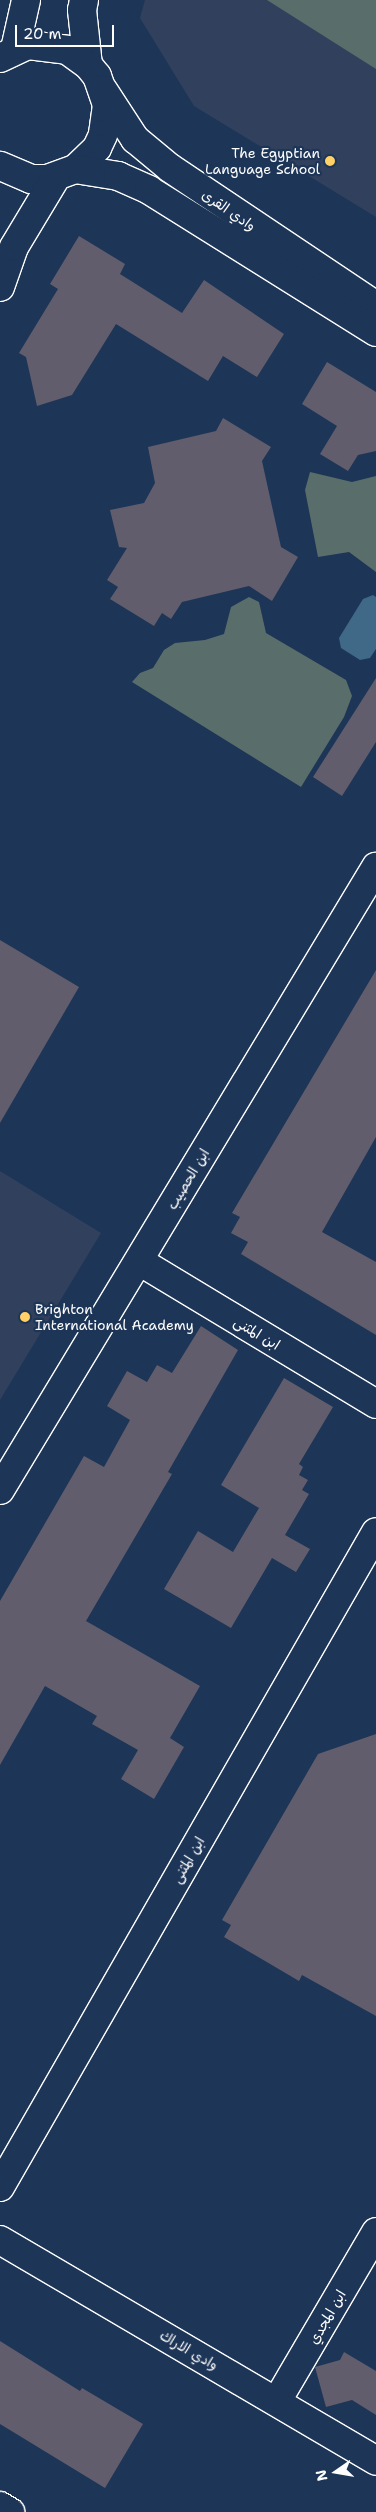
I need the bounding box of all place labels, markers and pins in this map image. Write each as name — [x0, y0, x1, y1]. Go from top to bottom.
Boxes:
place label: The Egyptian Language School — [205, 145, 320, 178]
marker: The Egyptian Language School — [324, 155, 336, 167]
place label: Brighton International Academy — [35, 1301, 194, 1334]
marker: Brighton International Academy — [19, 1311, 31, 1323]

